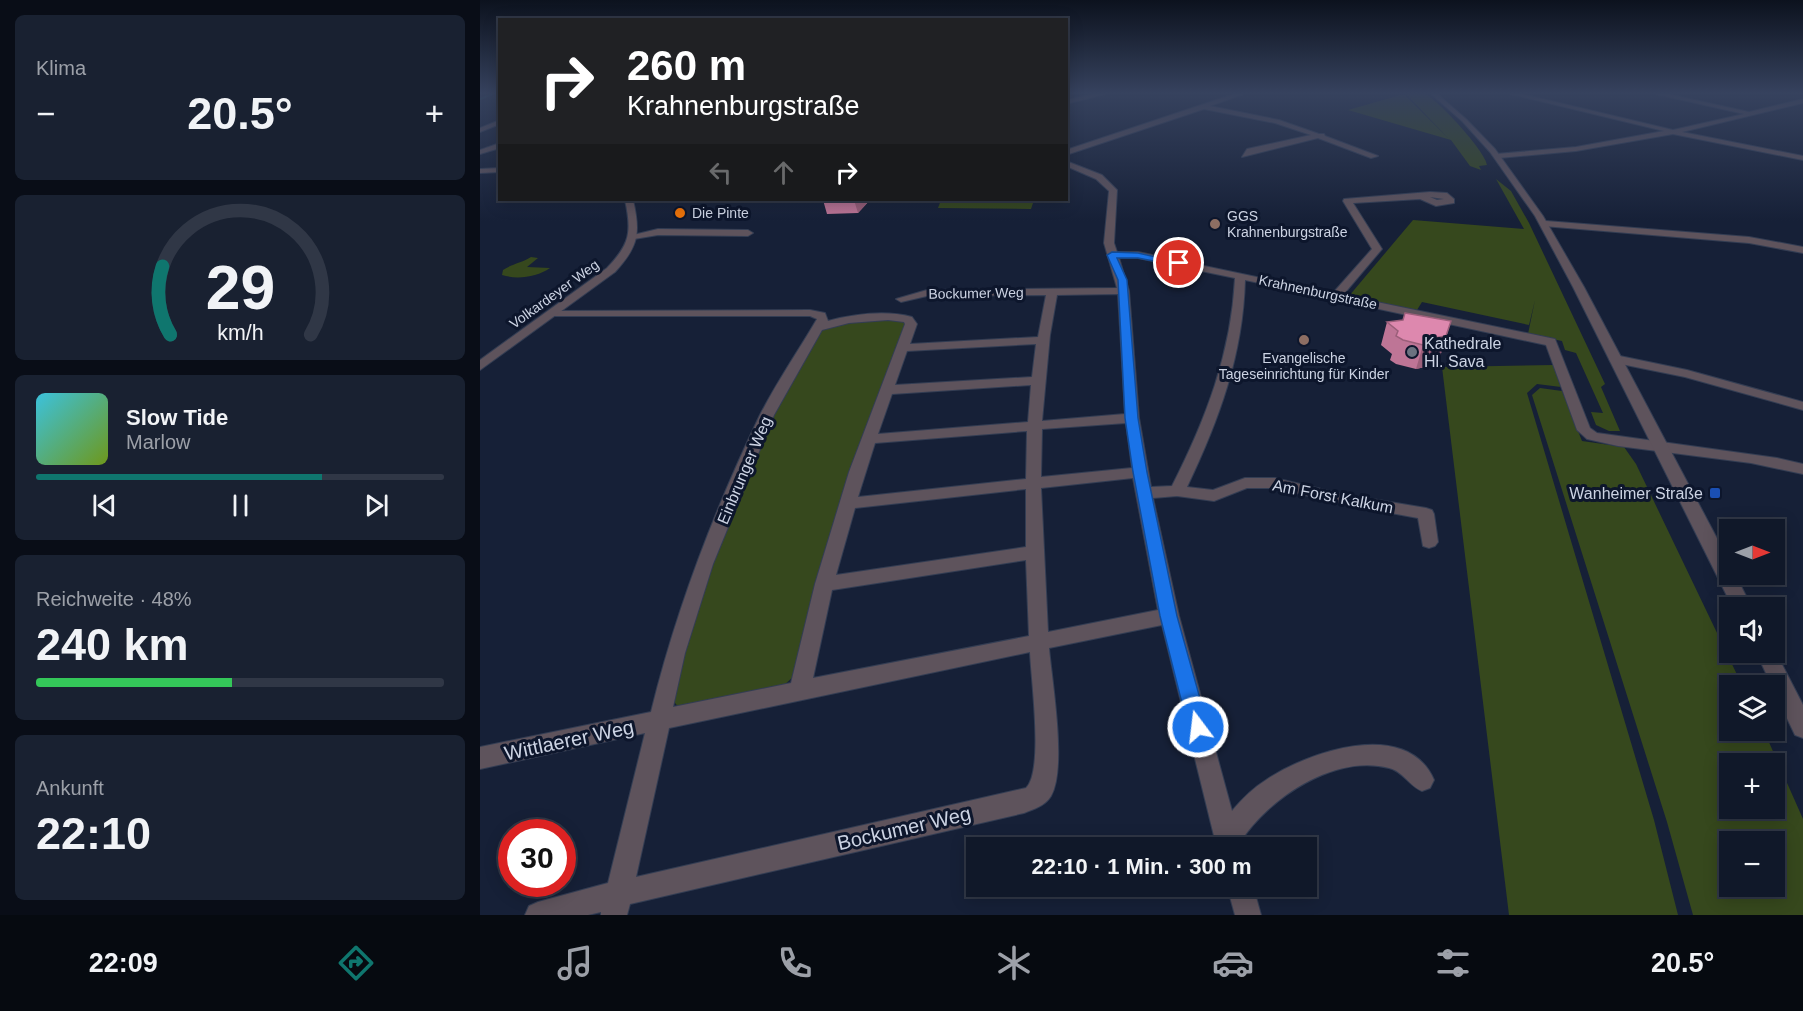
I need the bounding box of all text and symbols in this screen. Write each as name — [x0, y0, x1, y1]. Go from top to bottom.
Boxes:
icon: right — [528, 42, 606, 120]
text: 260 m — [627, 42, 746, 89]
text: Klima — [36, 57, 86, 79]
text: 20.5° — [187, 88, 293, 139]
text: Krahnenburgstraße — [627, 91, 860, 121]
text: − — [36, 95, 55, 132]
text: + — [425, 95, 444, 132]
icon: left — [704, 156, 737, 189]
icon: ahead — [767, 156, 800, 189]
icon: right — [830, 156, 863, 189]
place label: Die Pinte — [692, 205, 749, 221]
marker: Die Pinte — [673, 206, 687, 220]
place label: GGS Krahnenburgstraße — [1227, 208, 1348, 240]
marker: GGS Krahnenburgstraße — [1208, 217, 1222, 231]
pin — [1153, 237, 1204, 288]
icon: arrive — [1162, 246, 1195, 279]
text: 29 — [205, 253, 275, 322]
street label: Volkardeyer Weg — [506, 256, 602, 332]
street label: Krahnenburgstraße — [1257, 272, 1379, 312]
street label: Bockumer Weg — [928, 284, 1024, 302]
text: km/h — [217, 321, 263, 345]
marker: Evangelische Tageseinrichtung für Kinder — [1297, 333, 1311, 347]
place label: Kathedrale Hl. Sava — [1424, 335, 1501, 370]
marker: Kathedrale Hl. Sava — [1405, 345, 1419, 359]
place label: Evangelische Tageseinrichtung für Kinder — [1219, 350, 1390, 382]
text: Slow Tide — [126, 405, 228, 430]
street label: Einbrunger Weg — [714, 414, 775, 527]
text: Marlow — [126, 431, 190, 453]
street label: Am Forst Kalkum — [1271, 476, 1395, 517]
place label: Wanheimer Straße — [1569, 485, 1703, 502]
marker: Wanheimer Straße — [1708, 486, 1722, 500]
icon: previous — [88, 489, 121, 522]
icon: pause — [224, 489, 257, 522]
icon: next — [360, 489, 393, 522]
north arrow — [1719, 519, 1785, 585]
map controls — [1719, 519, 1785, 897]
text: Reichweite · 48% — [36, 588, 192, 610]
button: sound — [1719, 597, 1785, 663]
text: 240 km — [36, 619, 189, 670]
button: layers — [1719, 675, 1785, 741]
position arrow — [1166, 695, 1230, 759]
street label: Wittlaerer Weg — [502, 716, 636, 764]
button: + — [1719, 753, 1785, 819]
text: Ankunft — [36, 777, 104, 799]
street label: Bockumer Weg — [835, 802, 973, 854]
text: 22:10 — [36, 808, 151, 859]
speed limit sign: 30 — [498, 819, 576, 897]
button: − — [1719, 831, 1785, 897]
text: 22:10 · 1 Min. · 300 m — [1031, 854, 1252, 879]
icon: directions — [335, 942, 377, 984]
icon: music — [554, 942, 596, 984]
icon: phone — [774, 942, 816, 984]
icon: climate — [993, 942, 1035, 984]
icon: car — [1212, 942, 1254, 984]
icon: filters — [1432, 942, 1474, 984]
text: 22:09 — [89, 948, 158, 978]
text: 20.5° — [1651, 948, 1714, 978]

